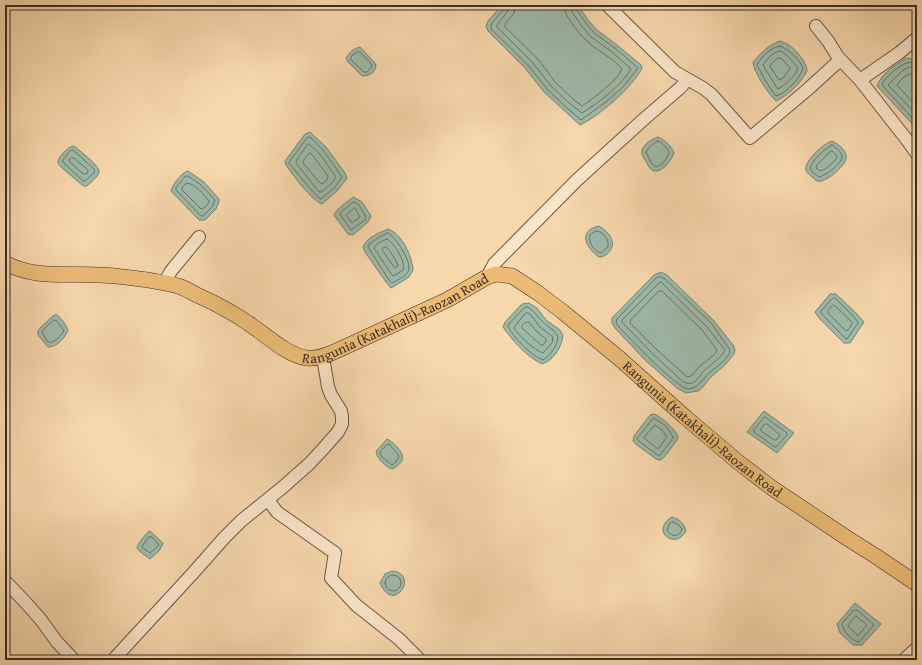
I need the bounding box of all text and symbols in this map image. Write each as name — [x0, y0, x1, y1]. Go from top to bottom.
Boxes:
street label: Rangunia (Katakhali)-Raozan Road — [301, 268, 492, 369]
street label: Rangunia (Katakhali)-Raozan Road — [618, 356, 787, 502]

